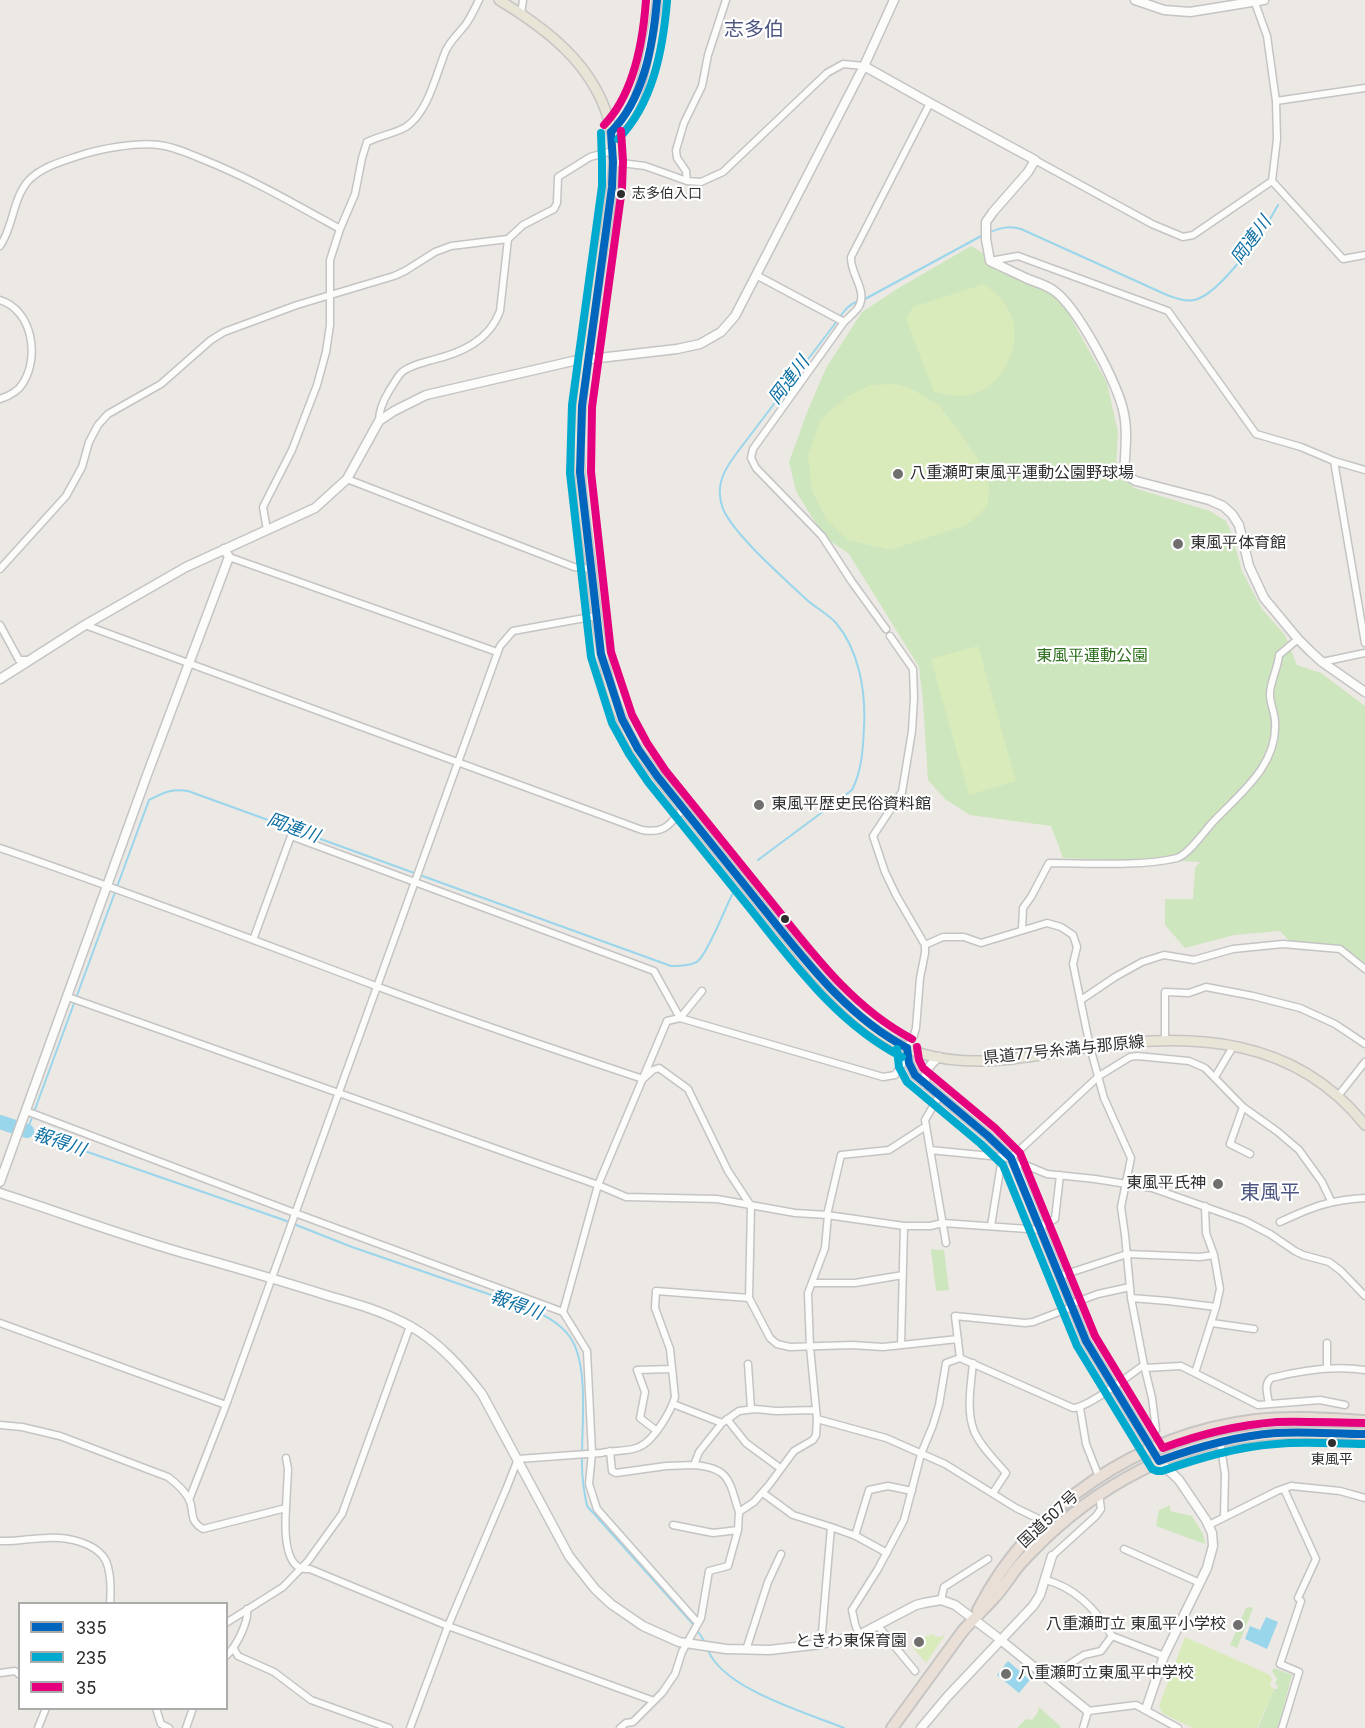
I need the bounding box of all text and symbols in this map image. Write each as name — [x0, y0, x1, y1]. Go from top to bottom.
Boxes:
district label: 志多伯 — [724, 19, 784, 43]
place label: 志多伯入口 — [632, 186, 702, 202]
marker: 志多伯入口 — [615, 188, 627, 200]
water label: 岡連川 — [1227, 213, 1277, 269]
water label: 岡連川 — [765, 353, 815, 409]
place label: 八重瀬町東風平運動公園野球場 — [910, 464, 1134, 484]
marker: 八重瀬町東風平運動公園野球場 — [891, 467, 905, 481]
place label: 東風平体育館 — [1190, 534, 1286, 554]
marker: 東風平体育館 — [1171, 537, 1185, 551]
park label: 東風平運動公園 — [1036, 647, 1148, 667]
place label: 東風平歴史民俗資料館 — [771, 795, 931, 815]
marker: 東風平歴史民俗資料館 — [752, 798, 766, 812]
water label: 岡連川 — [264, 810, 322, 848]
unlabelled marker — [779, 913, 791, 925]
street label: 県道77号糸満与那原線 — [982, 1033, 1146, 1069]
water label: 報得川 — [30, 1124, 88, 1162]
place label: 東風平氏神 — [1126, 1174, 1206, 1194]
marker: 東風平氏神 — [1211, 1177, 1225, 1191]
district label: 東風平 — [1240, 1182, 1300, 1206]
water label: 報得川 — [487, 1287, 545, 1325]
marker: 東風平 — [1326, 1437, 1338, 1449]
place label: 東風平 — [1311, 1452, 1353, 1468]
street label: 国道507号 — [1015, 1487, 1083, 1553]
legend — [18, 1602, 228, 1710]
place label: 八重瀬町立 東風平小学校 — [1046, 1615, 1226, 1635]
text: 335 — [76, 1617, 106, 1638]
marker: 八重瀬町立 東風平小学校 — [1231, 1618, 1245, 1632]
place label: ときわ東保育園 — [795, 1632, 907, 1652]
marker: ときわ東保育園 — [912, 1635, 926, 1649]
text: 235 — [76, 1647, 106, 1668]
place label: 八重瀬町立東風平中学校 — [1018, 1664, 1194, 1684]
marker: 八重瀬町立東風平中学校 — [999, 1667, 1013, 1681]
text: 35 — [76, 1677, 96, 1698]

